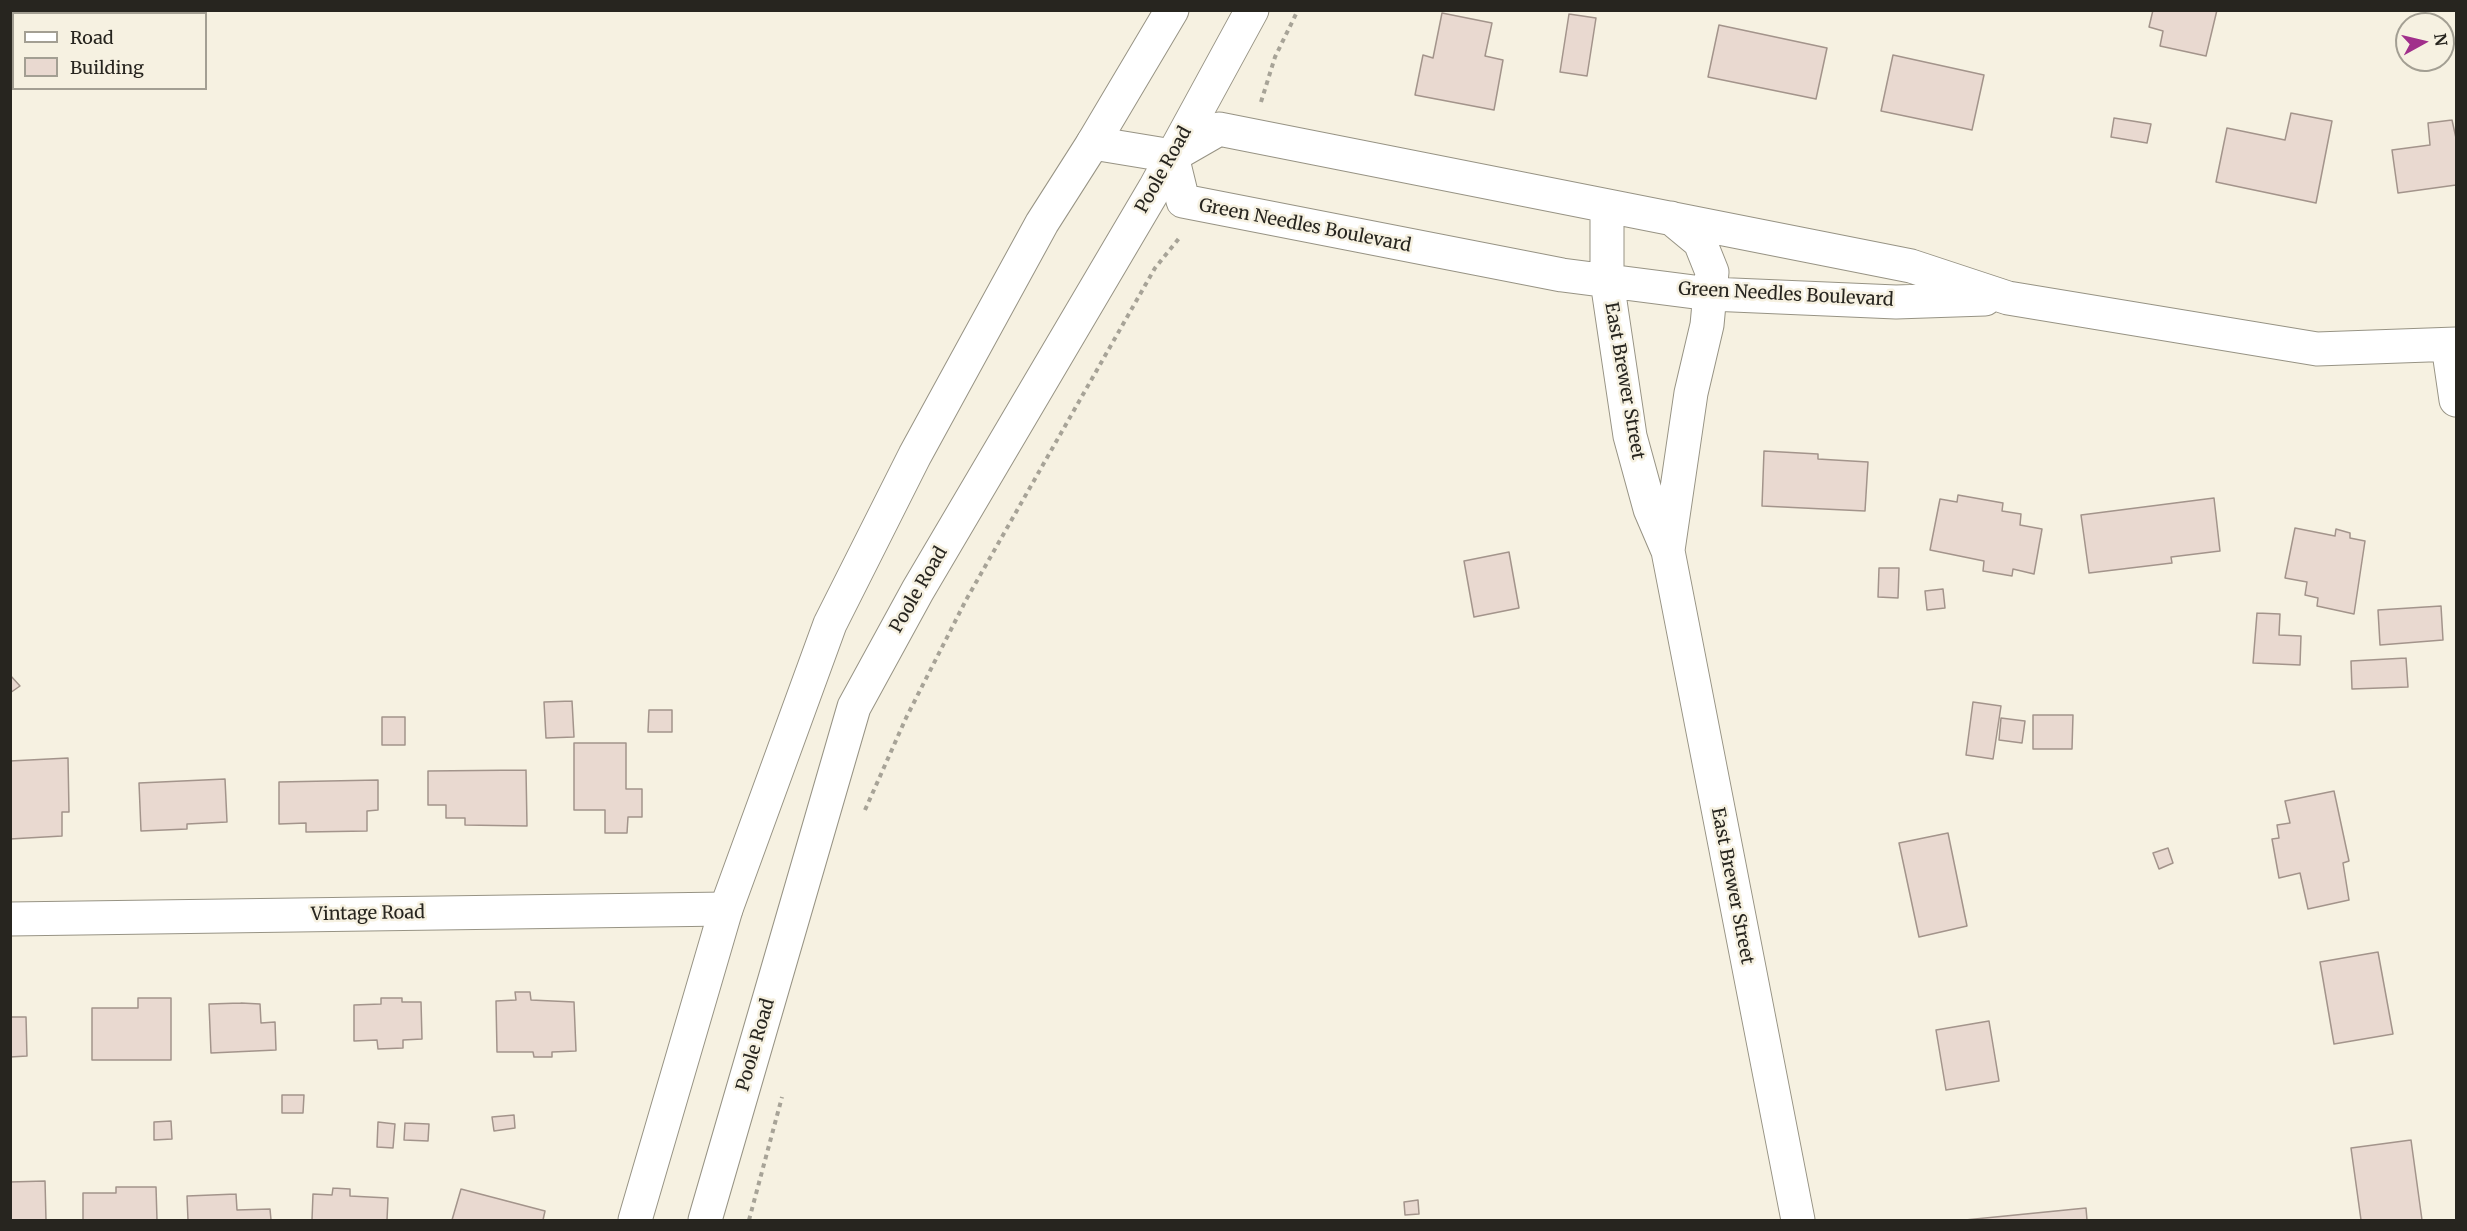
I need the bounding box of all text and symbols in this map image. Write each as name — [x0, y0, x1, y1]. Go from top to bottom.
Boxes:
legend — [12, 12, 207, 90]
north arrow — [2395, 12, 2455, 72]
text: Road — [70, 26, 114, 49]
text: N — [2430, 32, 2452, 47]
text: Building — [70, 56, 144, 79]
street label: Poole Road — [1131, 123, 1197, 217]
street label: Green Needles Boulevard — [1197, 195, 1413, 257]
street label: Green Needles Boulevard — [1678, 279, 1894, 311]
street label: East Brewer Street — [1600, 301, 1648, 461]
street label: Poole Road — [886, 543, 952, 637]
street label: East Brewer Street — [1706, 806, 1758, 966]
street label: Vintage Road — [311, 902, 425, 926]
street label: Poole Road — [732, 996, 780, 1094]

